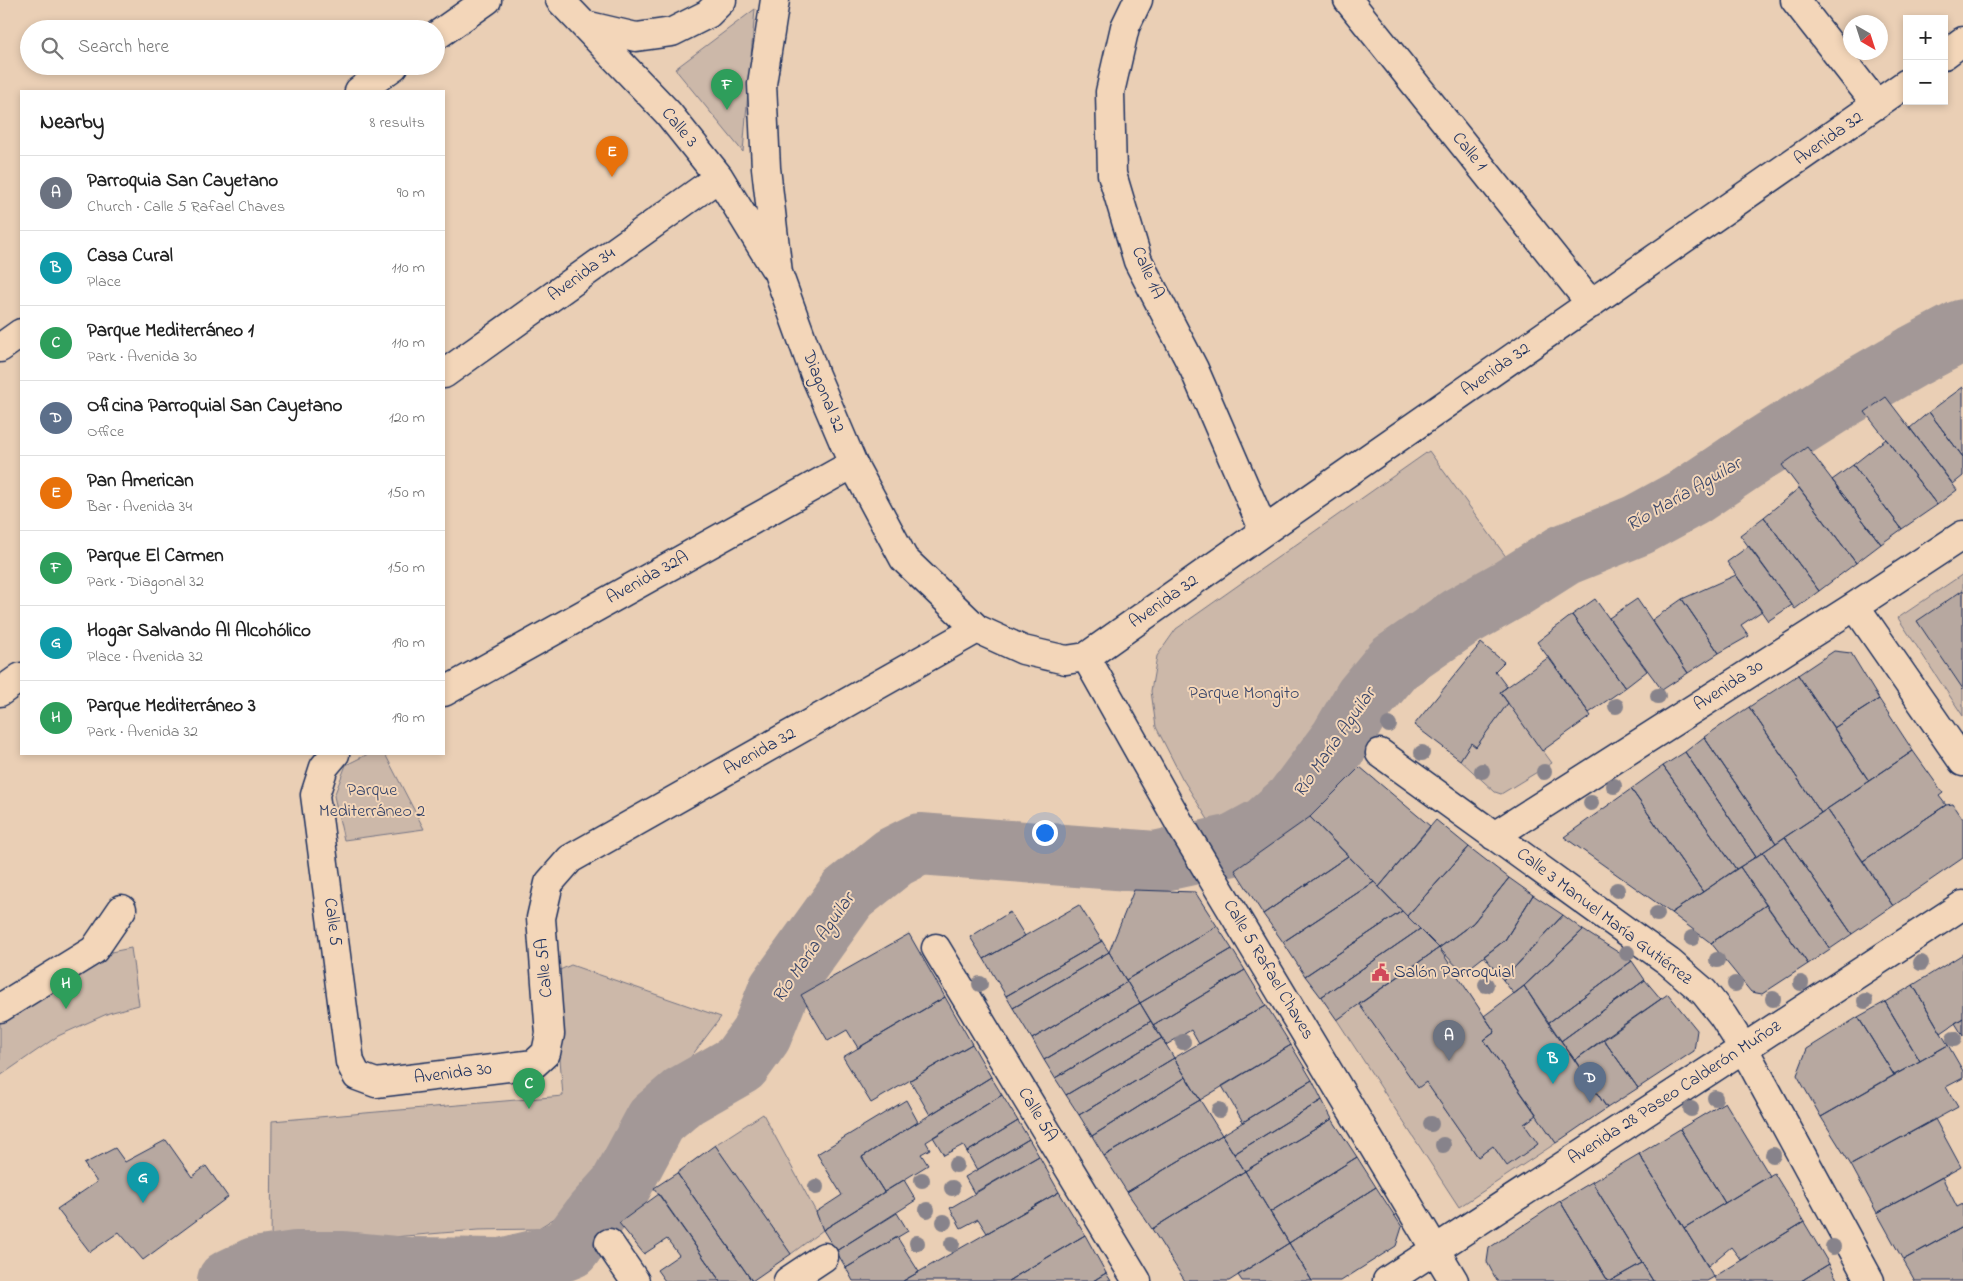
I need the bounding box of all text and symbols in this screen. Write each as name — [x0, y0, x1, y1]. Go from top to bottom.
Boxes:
north arrow — [1843, 15, 1888, 60]
map controls — [1903, 15, 1948, 105]
button: + — [1903, 15, 1948, 60]
search box — [20, 20, 445, 75]
icon: search — [38, 34, 66, 62]
text: Search here — [78, 34, 169, 61]
button: − — [1903, 60, 1948, 105]
pin: F — [711, 69, 743, 110]
street label: Calle 3 — [654, 102, 704, 154]
street label: Avenida 32 — [1789, 106, 1869, 172]
text: Nearby — [40, 108, 104, 138]
text: 8 results — [369, 111, 425, 135]
street label: Calle 1 — [1445, 127, 1493, 177]
pin: E — [596, 136, 628, 177]
text: Parroquia San Cayetano — [87, 168, 278, 195]
text: A — [51, 181, 61, 205]
text: 90 m — [397, 181, 425, 205]
text: Church · Calle 5 Rafael Chaves — [87, 195, 285, 219]
street label: Avenida 34 — [543, 241, 622, 308]
text: Casa Cural — [87, 243, 173, 270]
street label: Calle 1A — [1124, 243, 1170, 303]
text: B — [51, 256, 61, 280]
text: 110 m — [391, 256, 425, 280]
text: Place — [87, 270, 121, 294]
text: Parque Mediterráneo 1 — [87, 318, 254, 345]
text: C — [52, 331, 60, 355]
text: 110 m — [391, 331, 425, 355]
street label: Avenida 32 — [1456, 337, 1536, 403]
text: Park · Avenida 30 — [87, 345, 197, 369]
street label: Diagonal 32 — [794, 346, 851, 437]
text: Oficina Parroquial San Cayetano — [87, 393, 342, 420]
text: D — [50, 406, 62, 430]
text: 120 m — [389, 406, 425, 430]
text: Office — [87, 420, 124, 444]
water label: Río María Aguilar — [1622, 450, 1749, 540]
text: Pan American — [87, 468, 194, 495]
text: E — [51, 481, 61, 505]
text: 150 m — [387, 481, 425, 505]
text: Bar · Avenida 34 — [87, 495, 192, 519]
text: Parque El Carmen — [87, 543, 224, 570]
street label: Avenida 32A — [602, 545, 694, 611]
text: F — [51, 556, 61, 580]
text: 150 m — [387, 556, 425, 580]
street label: Avenida 32 — [1124, 569, 1204, 635]
text: Park · Diagonal 32 — [87, 570, 204, 594]
text: Hogar Salvando Al Alcohólico — [87, 618, 311, 645]
text: G — [51, 631, 61, 655]
text: 190 m — [392, 631, 425, 655]
text: Place · Avenida 32 — [87, 645, 203, 669]
street label: Avenida 30 — [1689, 654, 1769, 718]
park label: Parque Mongito — [1189, 681, 1299, 708]
water label: Río María Aguilar — [1287, 681, 1385, 804]
text: Parque Mediterráneo 3 — [87, 693, 256, 720]
text: H — [51, 706, 61, 730]
text: 190 m — [392, 706, 425, 730]
text: Park · Avenida 32 — [87, 720, 198, 744]
street label: Avenida 32 — [719, 721, 801, 783]
park label: Parque Mediterráneo 2 — [319, 778, 425, 825]
your location — [1032, 820, 1058, 846]
street label: Calle 3 Manuel María Gutiérrez — [1510, 842, 1698, 992]
water label: Río María Aguilar — [766, 886, 864, 1009]
street label: Calle 5 Rafael Chaves — [1216, 895, 1320, 1045]
street label: Calle 5 — [316, 896, 348, 948]
street label: Calle 5A — [529, 937, 561, 999]
place label: Salón Parroquial — [1394, 960, 1514, 986]
public building icon: Salón Parroquial — [1370, 963, 1390, 983]
pin: H — [50, 968, 82, 1009]
street label: Avenida 28 Paseo Calderón Muñoz — [1563, 1014, 1787, 1172]
pin: A — [1433, 1020, 1465, 1061]
pin: B — [1537, 1043, 1569, 1084]
street label: Avenida 30 — [413, 1056, 494, 1092]
pin: D — [1574, 1062, 1606, 1103]
pin: C — [513, 1068, 545, 1109]
street label: Calle 5A — [1011, 1083, 1063, 1147]
pin: G — [127, 1162, 159, 1203]

